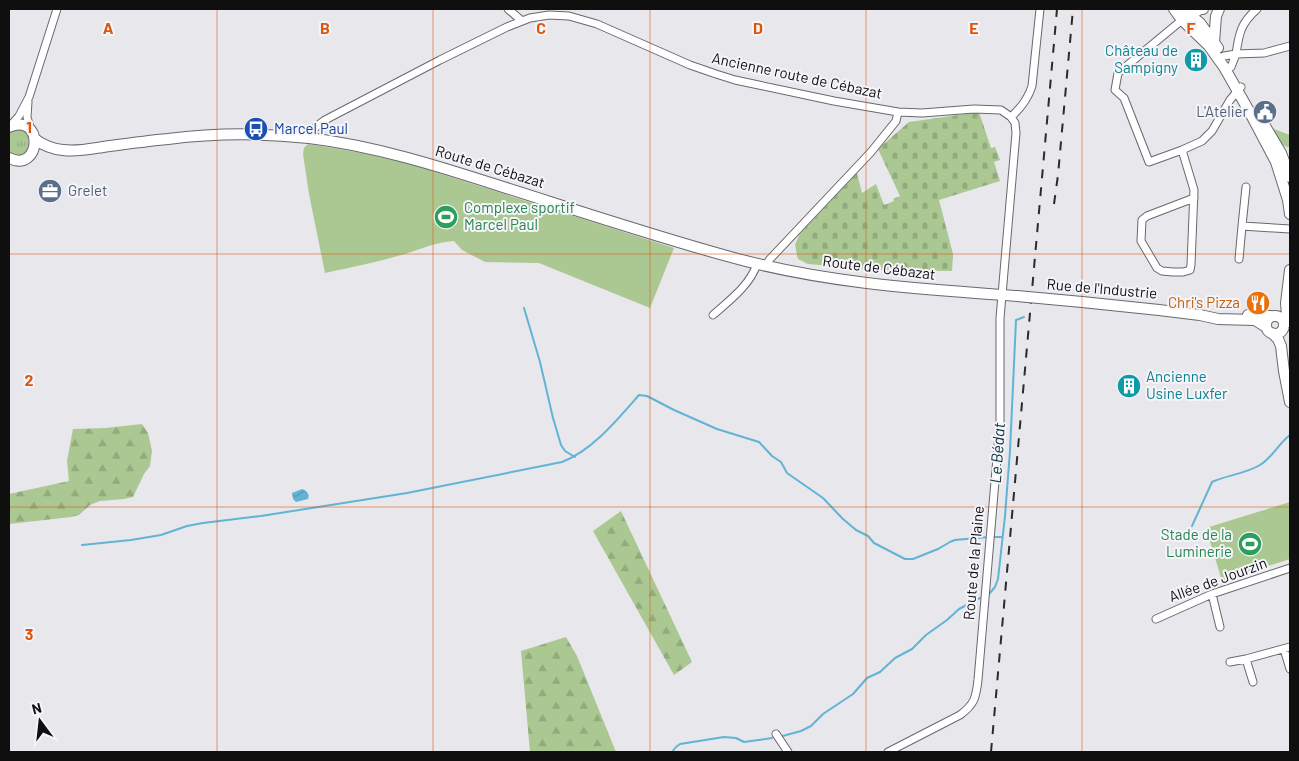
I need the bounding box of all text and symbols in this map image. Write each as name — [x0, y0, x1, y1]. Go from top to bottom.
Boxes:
text: A — [103, 18, 114, 37]
text: B — [320, 18, 330, 37]
text: C — [536, 18, 546, 37]
text: D — [753, 18, 763, 37]
text: E — [969, 18, 979, 37]
text: F — [1187, 18, 1196, 37]
place label: Château de Sampigny — [1105, 41, 1178, 76]
building icon: Château de Sampigny — [1183, 47, 1209, 73]
street label: Ancienne route de Cébazat — [710, 48, 884, 102]
public building icon: L'Atelier — [1252, 99, 1278, 125]
place label: L'Atelier — [1196, 102, 1249, 120]
bus stop icon: Marcel Paul — [243, 116, 269, 142]
text: 1 — [26, 117, 32, 136]
place label: Marcel Paul — [274, 119, 348, 137]
street label: Route de Cébazat — [433, 141, 547, 191]
office icon: Grelet — [37, 178, 63, 204]
place label: Grelet — [68, 181, 107, 199]
place label: Complexe sportif Marcel Paul — [464, 198, 575, 233]
sports icon: Complexe sportif Marcel Paul — [433, 204, 459, 230]
street label: Route de Cébazat — [822, 251, 937, 283]
street label: Rue de l'Industrie — [1046, 274, 1158, 302]
restaurant icon: Chri's Pizza — [1245, 290, 1271, 316]
place label: Chri's Pizza — [1168, 293, 1240, 311]
place label: Ancienne Usine Luxfer — [1146, 367, 1228, 402]
text: 2 — [25, 370, 34, 389]
building icon: Ancienne Usine Luxfer — [1116, 373, 1142, 399]
water label: Le Bédat — [985, 422, 1008, 484]
street label: Route de la Plaine — [959, 505, 987, 621]
place label: Stade de la Luminerie — [1161, 525, 1232, 560]
sports icon: Stade de la Luminerie — [1237, 531, 1263, 557]
street label: Allée de Jourzin — [1166, 553, 1269, 605]
text: 3 — [25, 624, 33, 643]
north arrow — [15, 696, 65, 746]
text: N — [30, 699, 43, 717]

